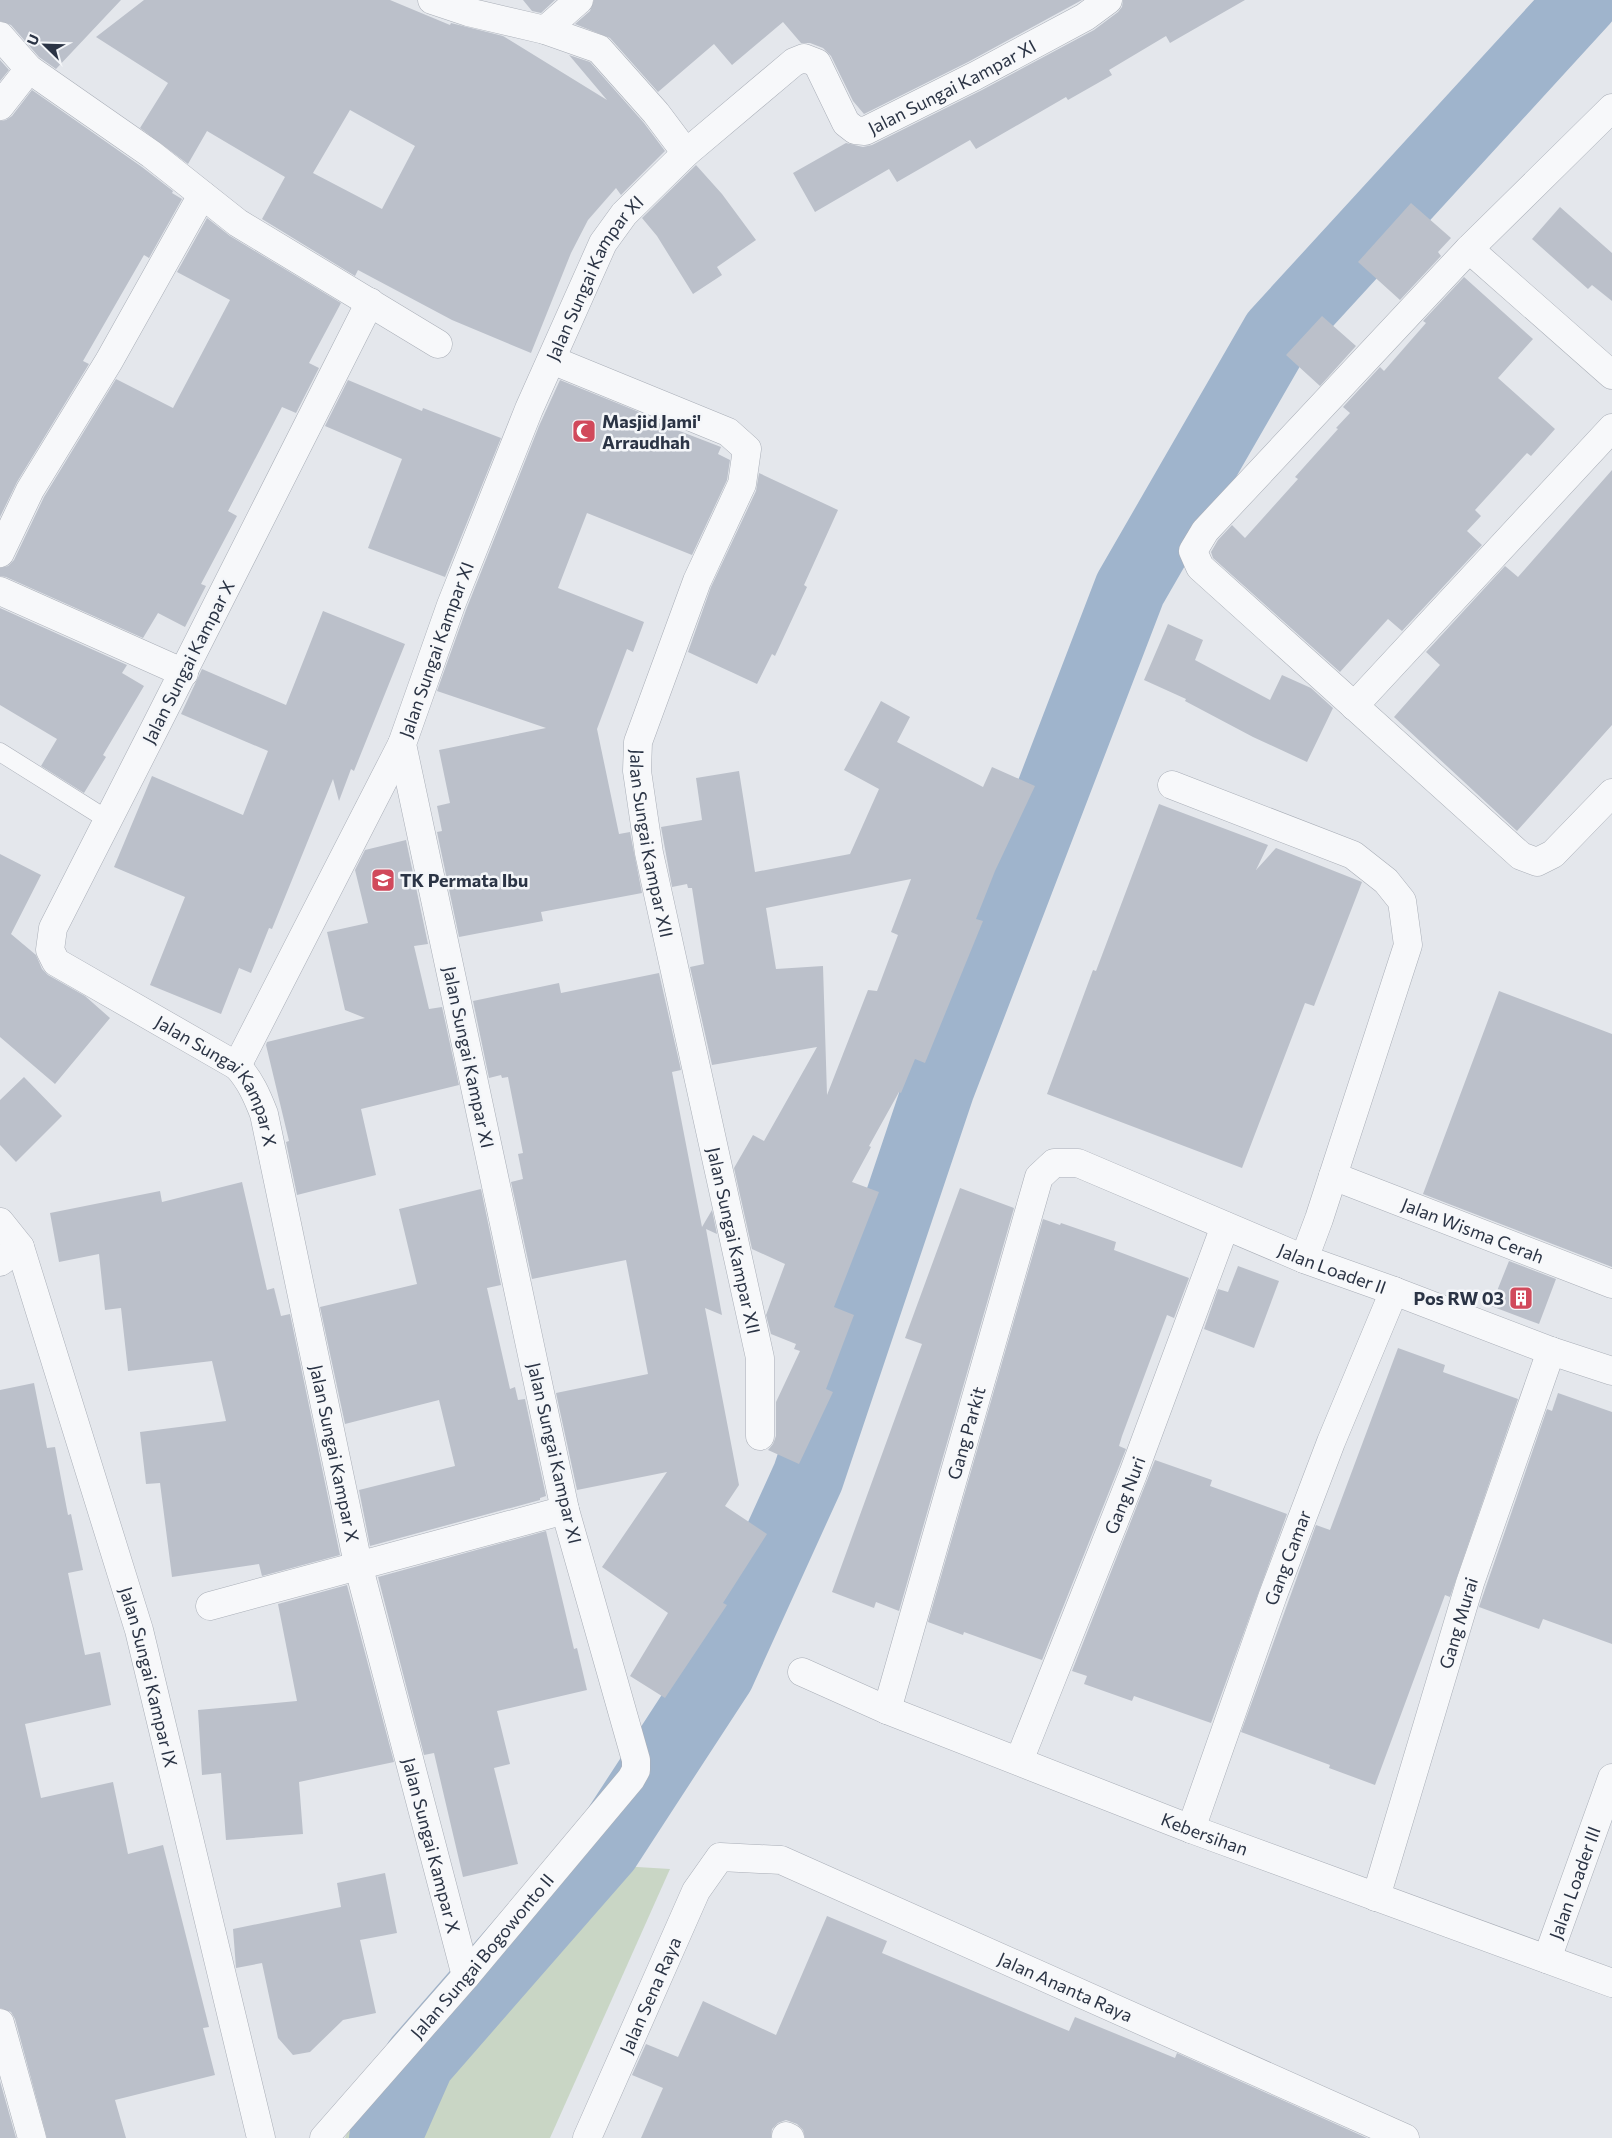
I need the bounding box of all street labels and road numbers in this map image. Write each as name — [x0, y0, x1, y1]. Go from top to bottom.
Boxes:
street label: Jalan Sungai Kampar XI — [864, 35, 1039, 139]
street label: Jalan Sungai Kampar XI — [541, 191, 648, 364]
street label: Jalan Sungai Kampar XI — [394, 558, 478, 741]
street label: Jalan Sungai Kampar X — [137, 577, 239, 747]
street label: Jalan Sungai Kampar XII — [626, 749, 678, 939]
street label: Jalan Sungai Kampar XI — [439, 964, 499, 1150]
street label: Jalan Sungai Kampar X — [151, 1010, 281, 1148]
street label: Jalan Sungai Kampar XII — [703, 1145, 765, 1336]
street label: Jalan Wisma Cerah — [1399, 1193, 1547, 1268]
street label: Jalan Loader II — [1275, 1238, 1389, 1298]
street label: Jalan Sungai Kampar XI — [523, 1360, 587, 1546]
street label: Jalan Sungai Kampar X — [306, 1363, 364, 1544]
street label: Gang Parkit — [942, 1384, 990, 1482]
street label: Gang Nuri — [1099, 1453, 1150, 1537]
street label: Gang Camar — [1259, 1507, 1315, 1608]
street label: Gang Murai — [1434, 1574, 1482, 1671]
street label: Jalan Sungai Kampar IX — [115, 1584, 183, 1769]
street label: Jalan Sungai Kampar X — [398, 1755, 465, 1936]
street label: Kebersihan — [1158, 1807, 1251, 1860]
street label: Jalan Loader III — [1544, 1823, 1605, 1942]
street label: Jalan Sungai Bogowonto II — [405, 1869, 558, 2043]
street label: Jalan Sena Raya — [615, 1933, 685, 2057]
street label: Jalan Ananta Raya — [995, 1947, 1136, 2026]

